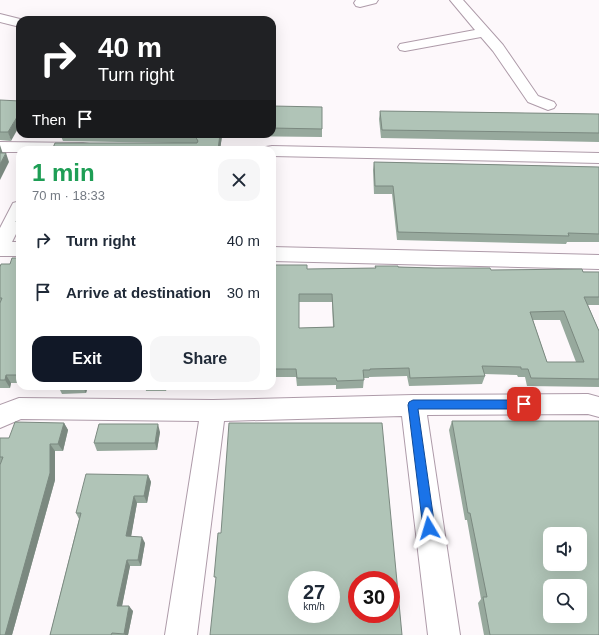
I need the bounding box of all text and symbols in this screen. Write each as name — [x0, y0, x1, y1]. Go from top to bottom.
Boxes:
icon: right — [32, 32, 84, 84]
text: 40 m — [98, 32, 162, 63]
text: Turn right — [98, 65, 174, 85]
icon: arrive — [74, 108, 96, 130]
text: Then — [32, 111, 66, 128]
text: 1 min — [32, 159, 95, 186]
button: close — [218, 159, 260, 201]
text: 70 m · 18:33 — [32, 188, 105, 203]
icon: right — [32, 229, 54, 251]
text: Turn right — [66, 232, 136, 249]
text: 40 m — [227, 232, 260, 249]
icon: arrive — [32, 281, 54, 303]
text: Arrive at destination — [66, 284, 211, 301]
text: 30 m — [227, 284, 260, 301]
button: Exit — [32, 336, 142, 382]
button: Share — [150, 336, 260, 382]
pin — [507, 387, 541, 421]
icon: arrive — [513, 393, 535, 415]
position arrow — [408, 507, 450, 549]
map controls — [543, 527, 587, 623]
button: sound — [543, 527, 587, 571]
speed limit sign: 30 — [348, 571, 400, 623]
button: search — [543, 579, 587, 623]
text: 27 — [303, 581, 325, 603]
text: km/h — [303, 601, 325, 612]

